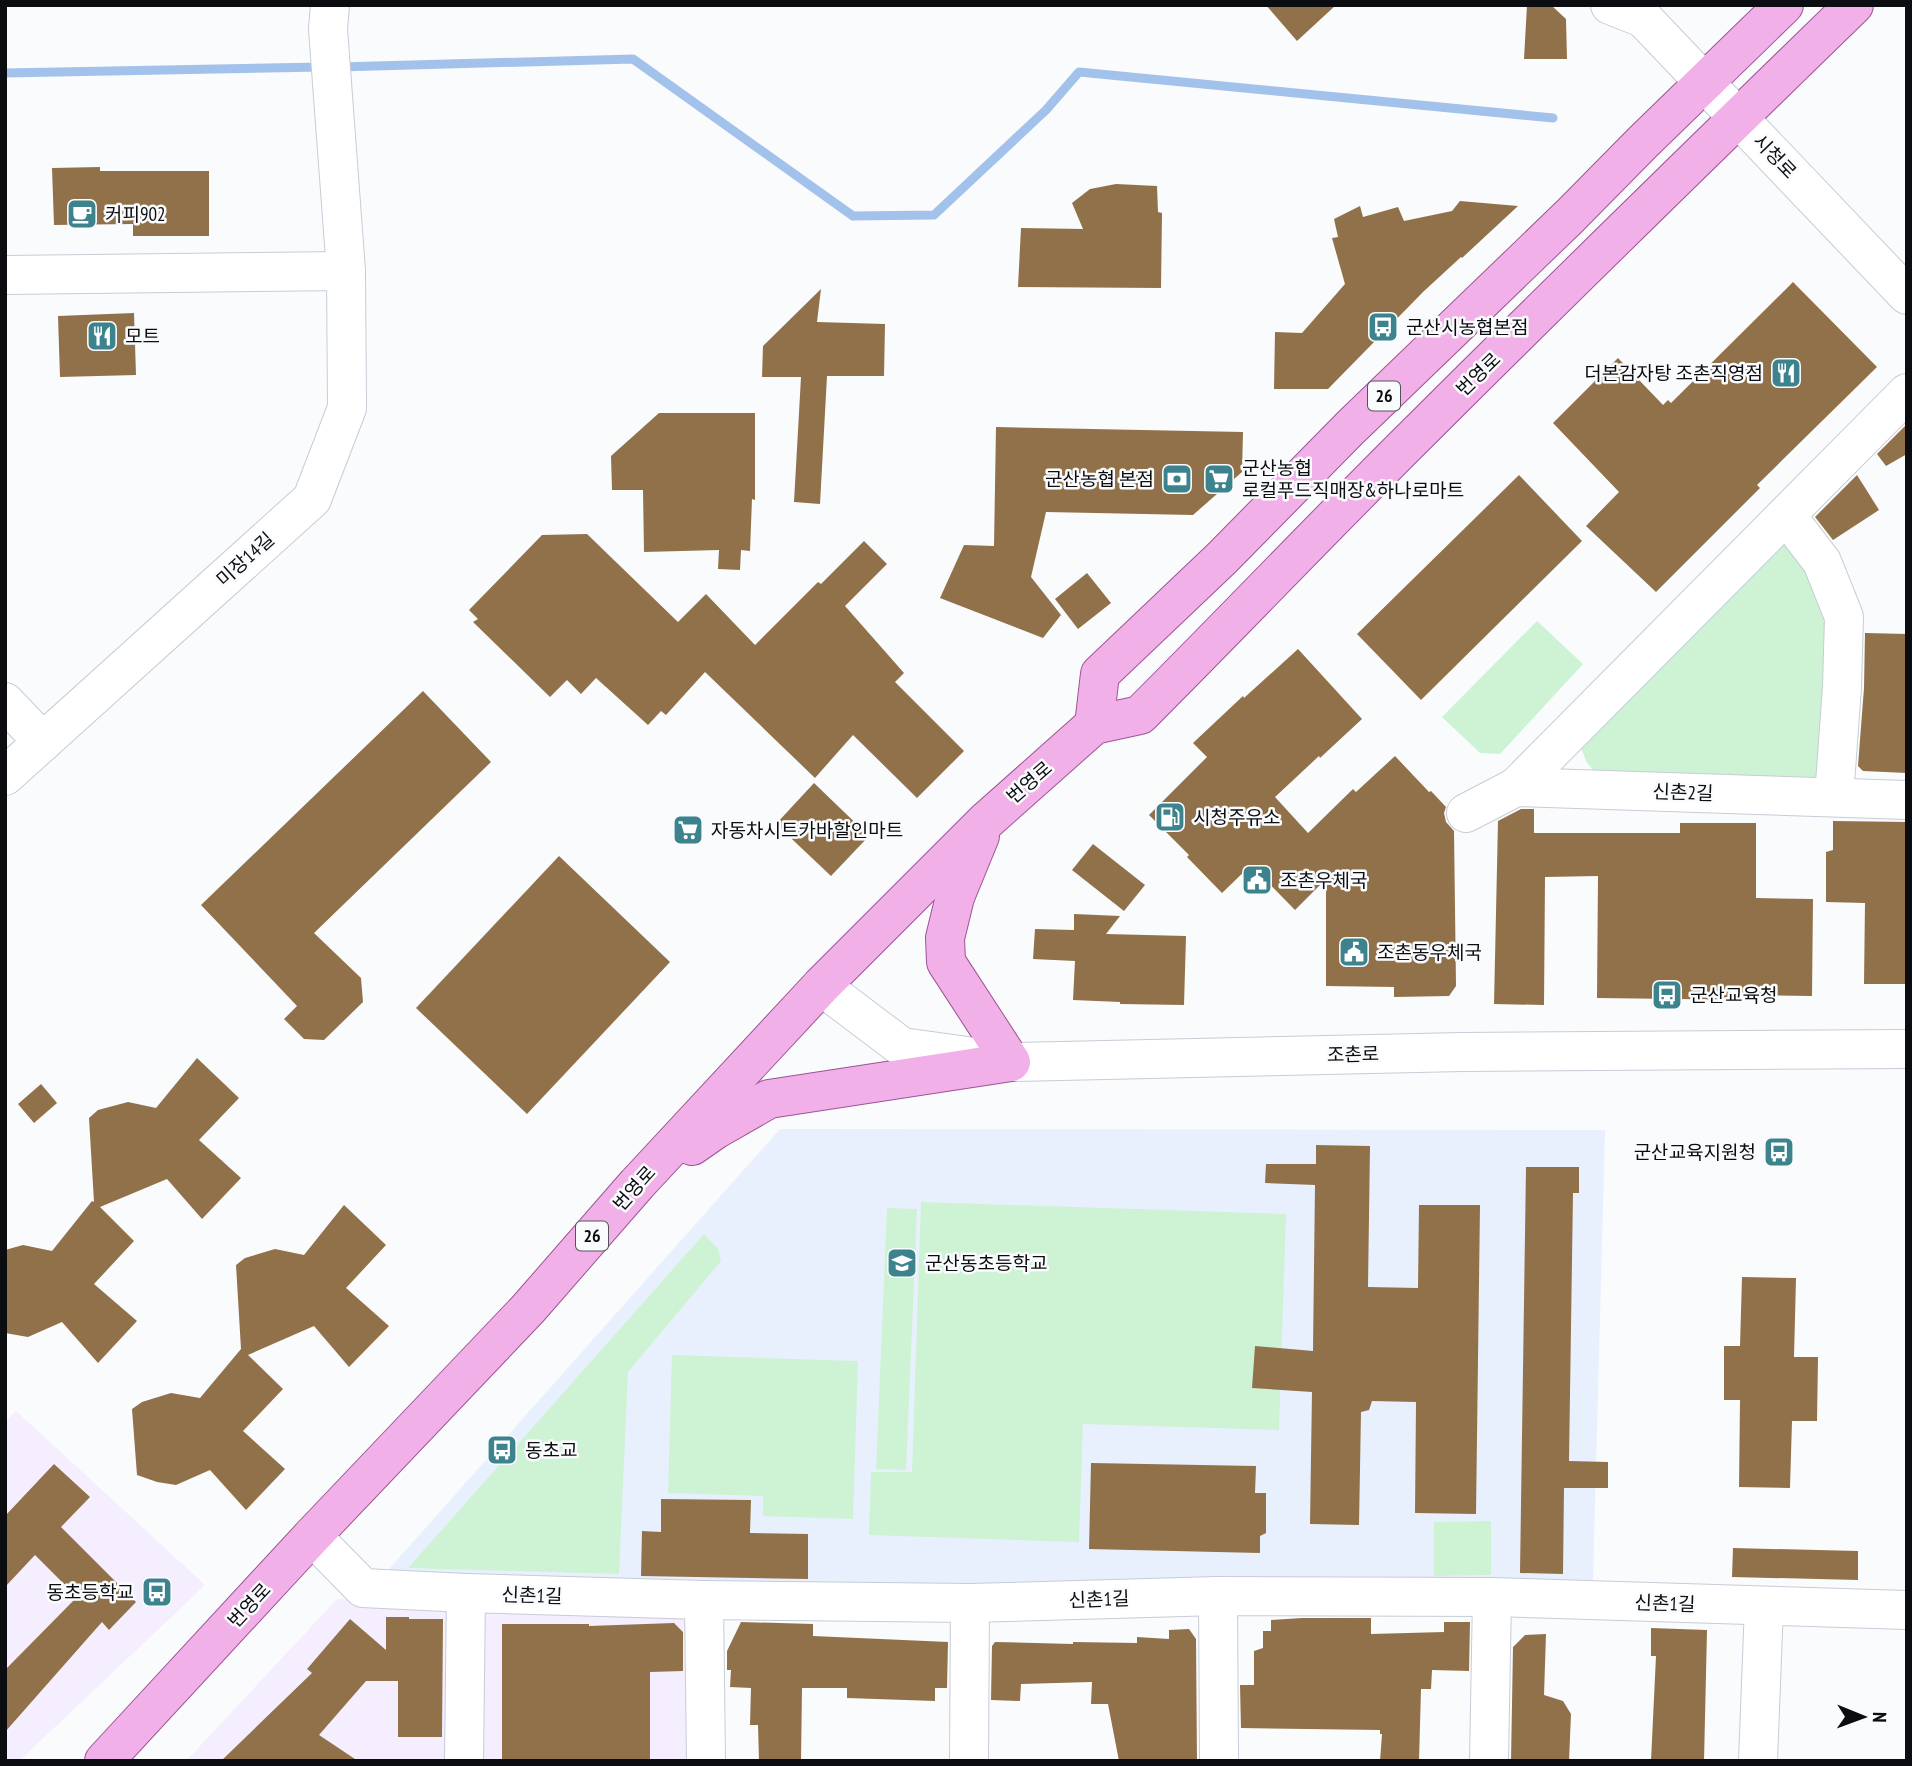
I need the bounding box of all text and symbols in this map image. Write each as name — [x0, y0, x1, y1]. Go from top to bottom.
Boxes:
street label: 시청로 — [1748, 129, 1802, 183]
cafe icon: 커피902 — [65, 197, 99, 231]
place label: 커피902 — [105, 202, 166, 226]
bus stop icon: 군산시농협본점 — [1366, 310, 1400, 344]
place label: 군산시농협본점 — [1406, 315, 1528, 339]
restaurant icon: 모트 — [85, 319, 119, 353]
place label: 모트 — [125, 324, 160, 348]
street label: 번영로 — [1451, 347, 1505, 401]
restaurant icon: 더본감자탕 조촌직영점 — [1769, 356, 1803, 390]
place label: 더본감자탕 조촌직영점 — [1584, 361, 1763, 385]
road number: 26 — [1368, 382, 1400, 410]
place label: 군산농협 로컬푸드직매장&하나로마트 — [1242, 456, 1464, 502]
bank icon: 군산농협 본점 — [1160, 462, 1194, 496]
supermarket icon: 군산농협 로컬푸드직매장&하나로마트 — [1202, 462, 1236, 496]
place label: 군산농협 본점 — [1045, 467, 1154, 491]
street label: 미장14길 — [211, 527, 279, 591]
street label: 번영로 — [1001, 756, 1057, 808]
street label: 신촌2길 — [1652, 779, 1714, 805]
fuel station icon: 시청주유소 — [1153, 800, 1187, 834]
place label: 시청주유소 — [1193, 805, 1280, 829]
supermarket icon: 자동차시트카바할인마트 — [671, 813, 705, 847]
place label: 자동차시트카바할인마트 — [711, 818, 903, 842]
public building icon: 조촌우체국 — [1240, 863, 1274, 897]
place label: 조촌우체국 — [1280, 868, 1367, 892]
public building icon: 조촌동우체국 — [1337, 935, 1371, 969]
place label: 조촌동우체국 — [1377, 940, 1482, 964]
bus stop icon: 군산교육청 — [1650, 978, 1684, 1012]
place label: 군산교육청 — [1690, 983, 1777, 1007]
street label: 조촌로 — [1327, 1042, 1379, 1066]
bus stop icon: 군산교육지원청 — [1762, 1135, 1796, 1169]
place label: 군산교육지원청 — [1634, 1140, 1756, 1164]
street label: 번영로 — [608, 1160, 660, 1216]
road number: 26 — [576, 1222, 608, 1251]
school or university icon: 군산동초등학교 — [885, 1246, 919, 1280]
place label: 군산동초등학교 — [925, 1251, 1047, 1275]
bus stop icon: 동초교 — [485, 1433, 519, 1467]
place label: 동초교 — [525, 1438, 577, 1462]
bus stop icon: 동초등학교 — [140, 1575, 174, 1609]
street label: 번영로 — [222, 1578, 276, 1632]
place label: 동초등학교 — [47, 1580, 134, 1604]
street label: 신촌1길 — [501, 1582, 563, 1608]
street label: 신촌1길 — [1068, 1586, 1130, 1612]
street label: 신촌1길 — [1634, 1590, 1696, 1616]
north arrow — [1828, 1682, 1898, 1752]
text: N — [1868, 1712, 1892, 1723]

